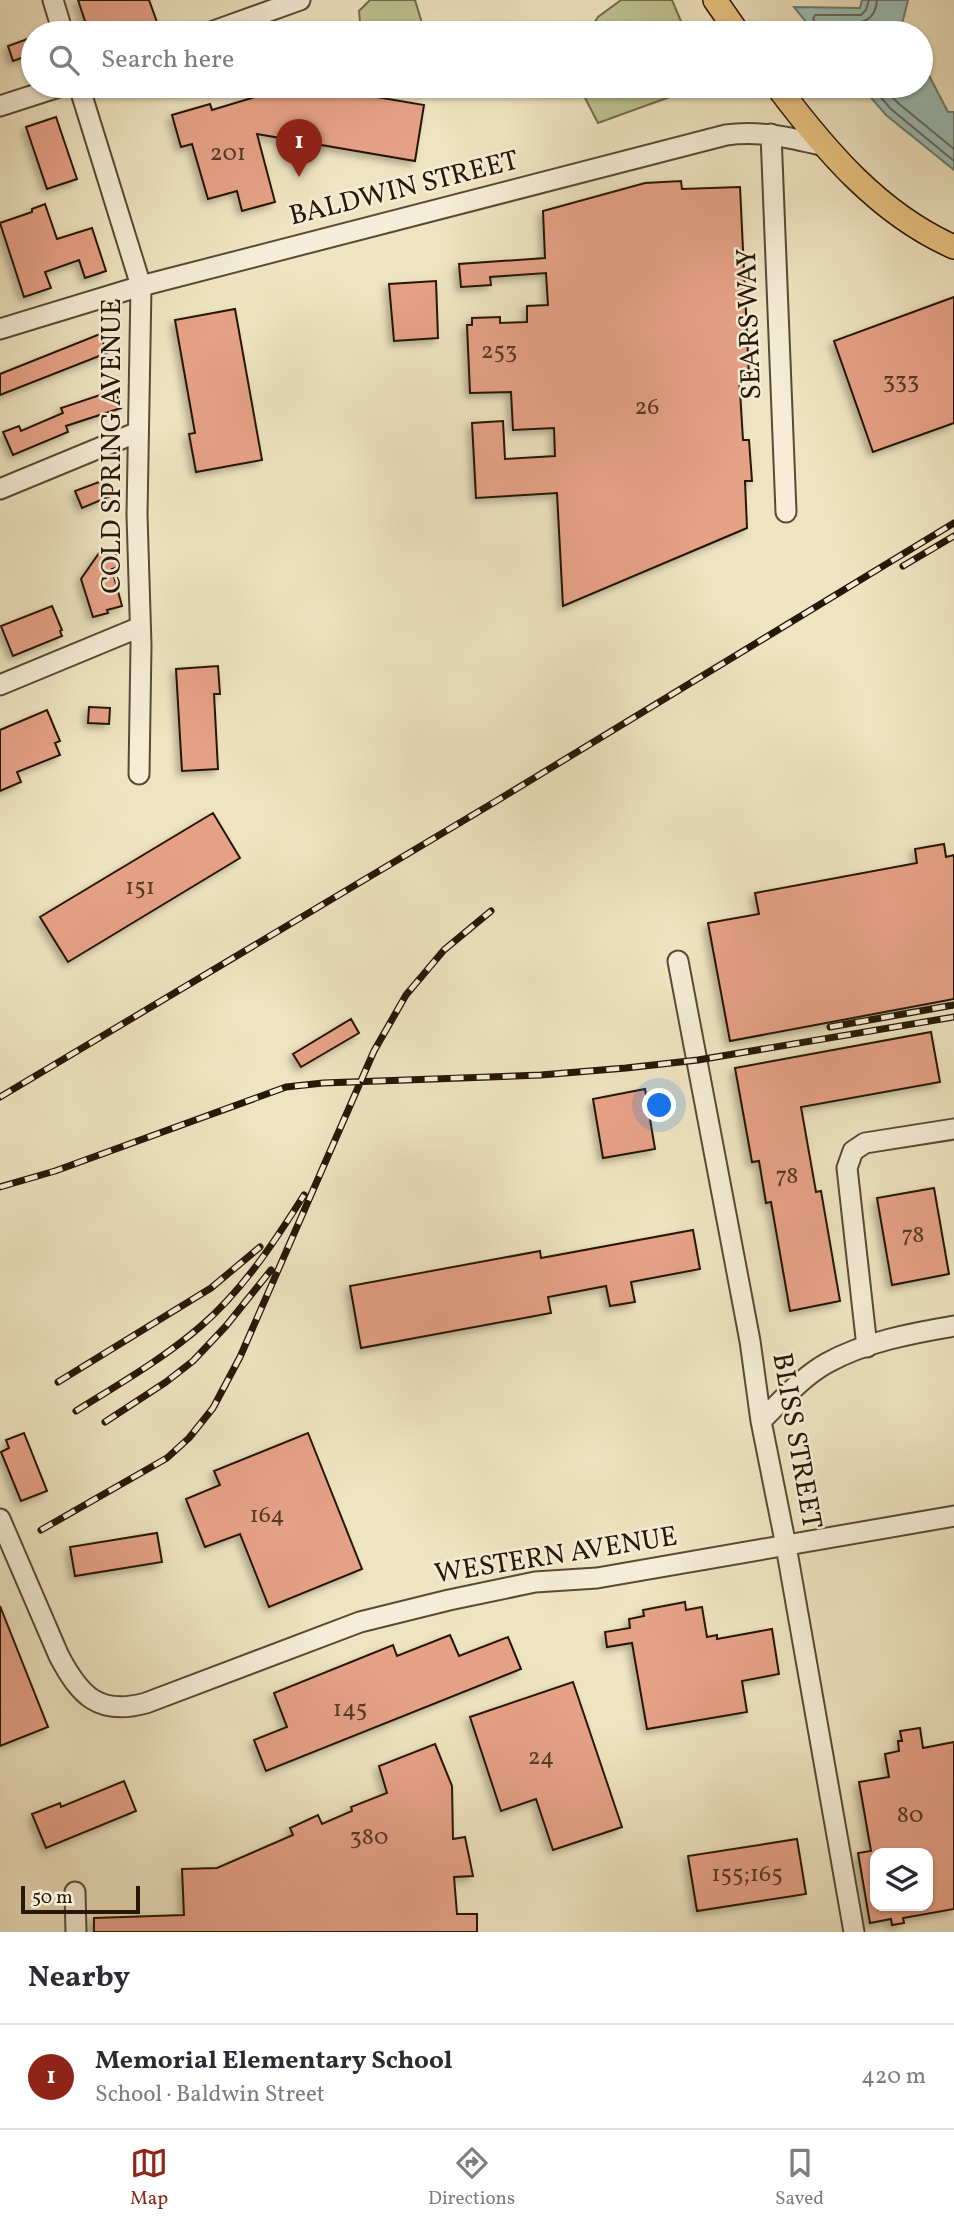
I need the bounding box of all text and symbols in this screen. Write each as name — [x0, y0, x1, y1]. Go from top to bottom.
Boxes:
search box — [21, 21, 933, 98]
icon: search — [45, 41, 83, 79]
text: Search here — [101, 42, 234, 78]
pin: 1 — [276, 119, 322, 177]
house number: 201 — [210, 137, 246, 171]
street label: BALDWIN STREET — [285, 142, 523, 236]
street label: SEARS WAY — [728, 248, 772, 400]
street label: COLD SPRING AVENUE — [93, 298, 132, 594]
house number: 253 — [481, 335, 517, 369]
house number: 333 — [883, 365, 919, 399]
house number: 26 — [634, 391, 660, 425]
house number: 151 — [125, 871, 155, 905]
your location — [642, 1088, 676, 1122]
house number: 78 — [775, 1160, 799, 1194]
house number: 78 — [901, 1219, 925, 1253]
street label: BLISS STREET — [761, 1350, 831, 1532]
house number: 164 — [249, 1499, 285, 1533]
street label: WESTERN AVENUE — [432, 1518, 680, 1594]
house number: 145 — [333, 1693, 367, 1727]
house number: 24 — [528, 1741, 554, 1775]
house number: 80 — [897, 1799, 923, 1833]
house number: 380 — [350, 1821, 388, 1855]
map controls — [870, 1848, 933, 1911]
button: layers — [870, 1848, 933, 1911]
house number: 155;165 — [711, 1858, 783, 1892]
scale bar — [21, 1883, 140, 1915]
text: 50 m — [32, 1885, 73, 1911]
text: Nearby — [28, 1957, 130, 1999]
text: Memorial Elementary School — [95, 2043, 453, 2079]
text: 1 — [46, 2061, 56, 2093]
text: 420 m — [861, 2061, 926, 2093]
text: School · Baldwin Street — [95, 2079, 325, 2111]
tab: Map — [130, 2144, 168, 2212]
tab: Directions — [428, 2144, 515, 2212]
tab: Saved — [775, 2144, 824, 2212]

